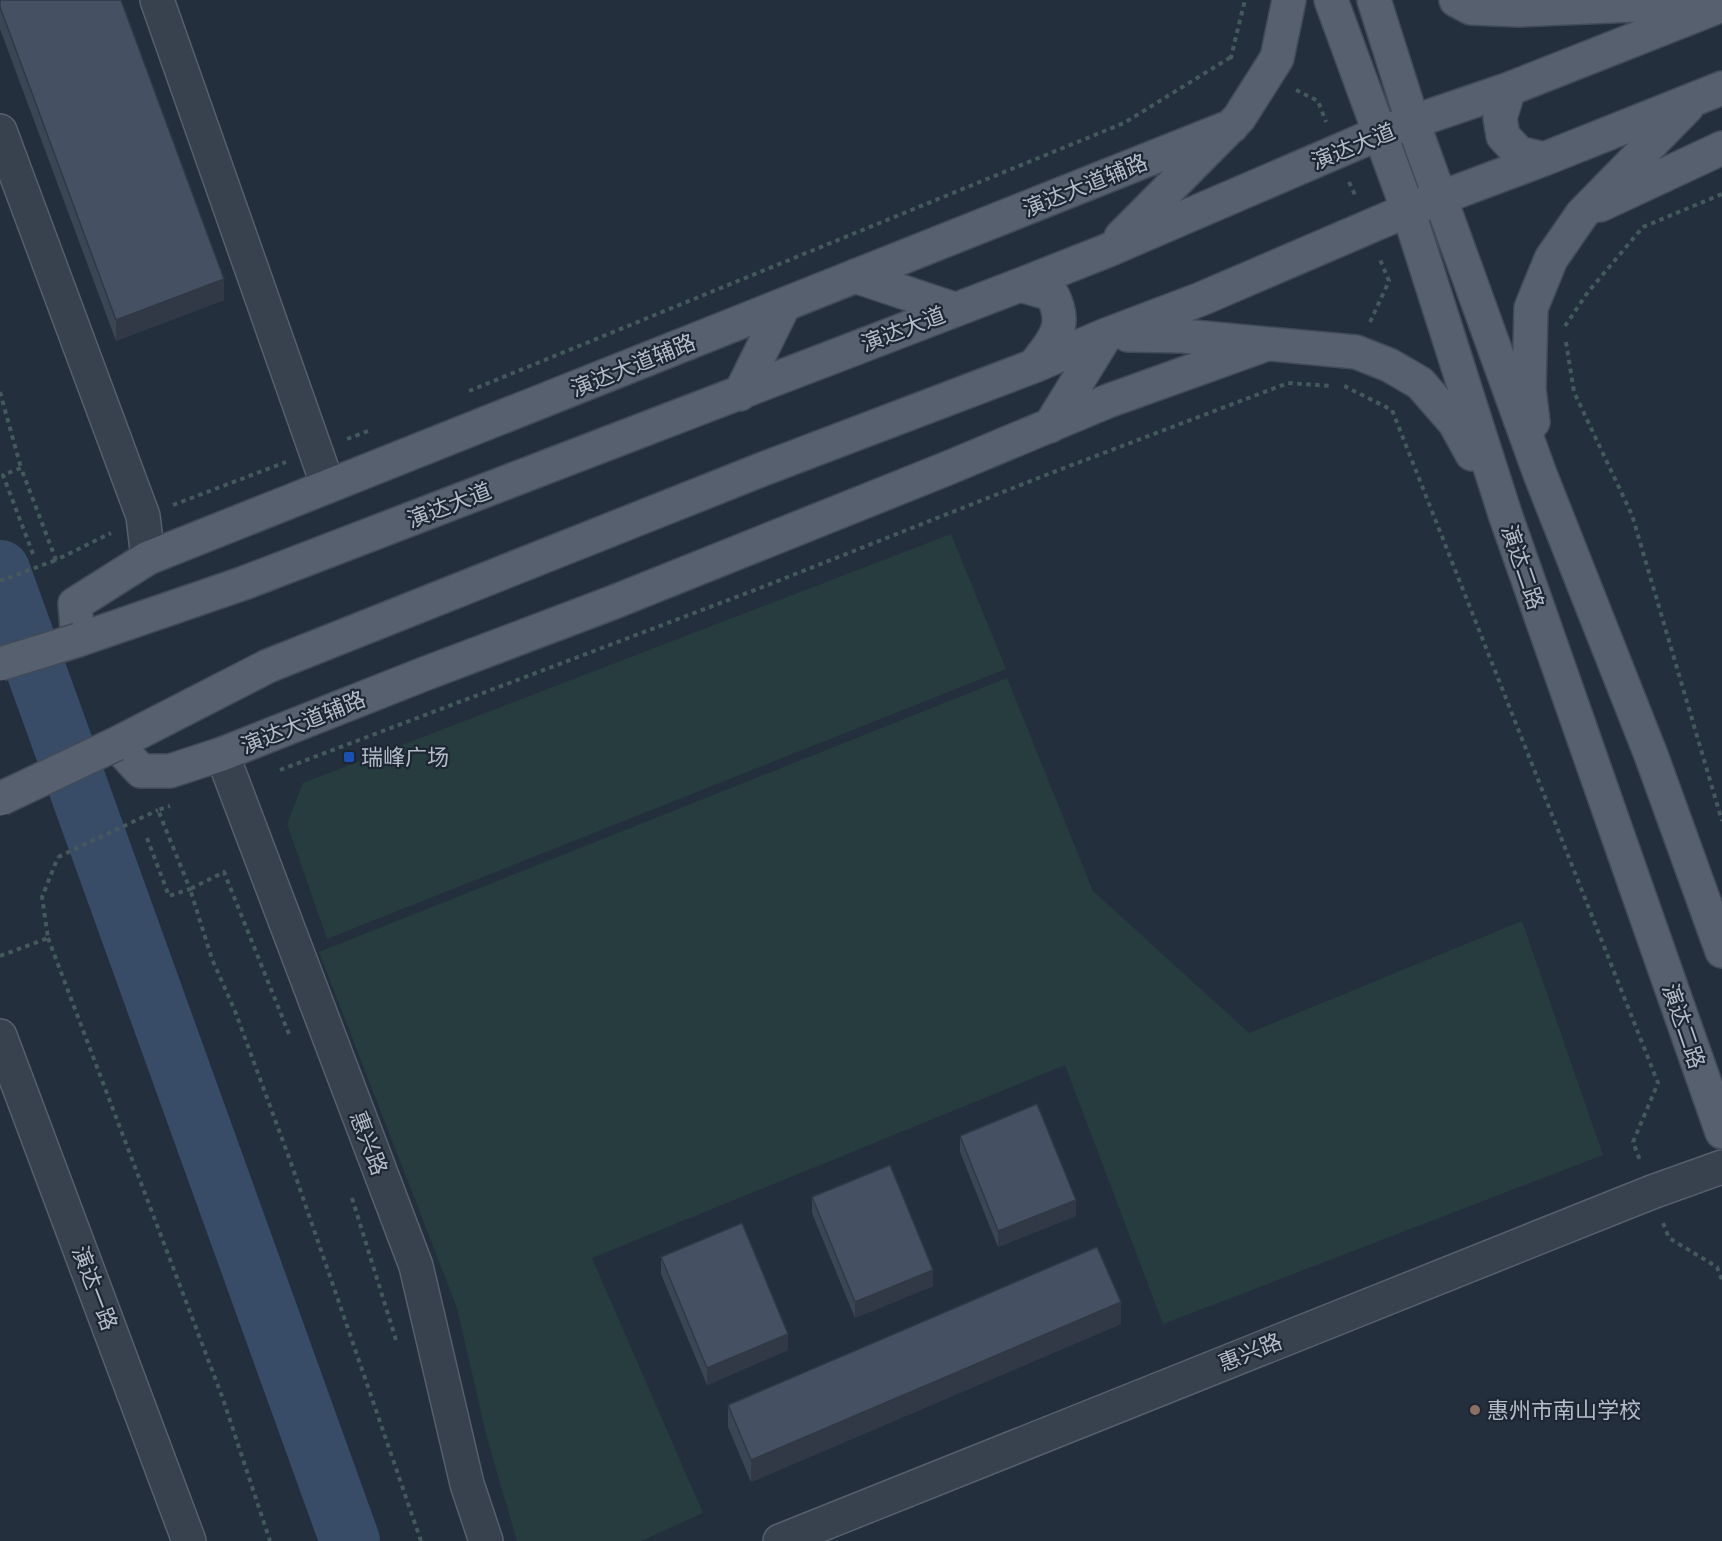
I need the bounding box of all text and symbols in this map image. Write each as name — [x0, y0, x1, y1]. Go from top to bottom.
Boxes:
street label: 演达大道 — [1307, 117, 1399, 175]
street label: 演达大道辅路 — [1019, 147, 1151, 223]
street label: 演达大道 — [857, 300, 949, 358]
street label: 演达大道辅路 — [567, 327, 699, 403]
street label: 演达大道 — [403, 476, 495, 534]
street label: 演达二路 — [1495, 521, 1551, 613]
street label: 演达大道辅路 — [237, 684, 369, 760]
place label: 瑞峰广场 — [361, 743, 449, 771]
marker: 瑞峰广场 — [342, 750, 356, 764]
street label: 演达二路 — [1656, 980, 1712, 1072]
street label: 惠兴路 — [344, 1107, 394, 1179]
street label: 演达一路 — [66, 1242, 124, 1334]
street label: 惠兴路 — [1214, 1327, 1286, 1377]
place label: 惠州市南山学校 — [1487, 1396, 1641, 1424]
marker: 惠州市南山学校 — [1468, 1403, 1482, 1417]

